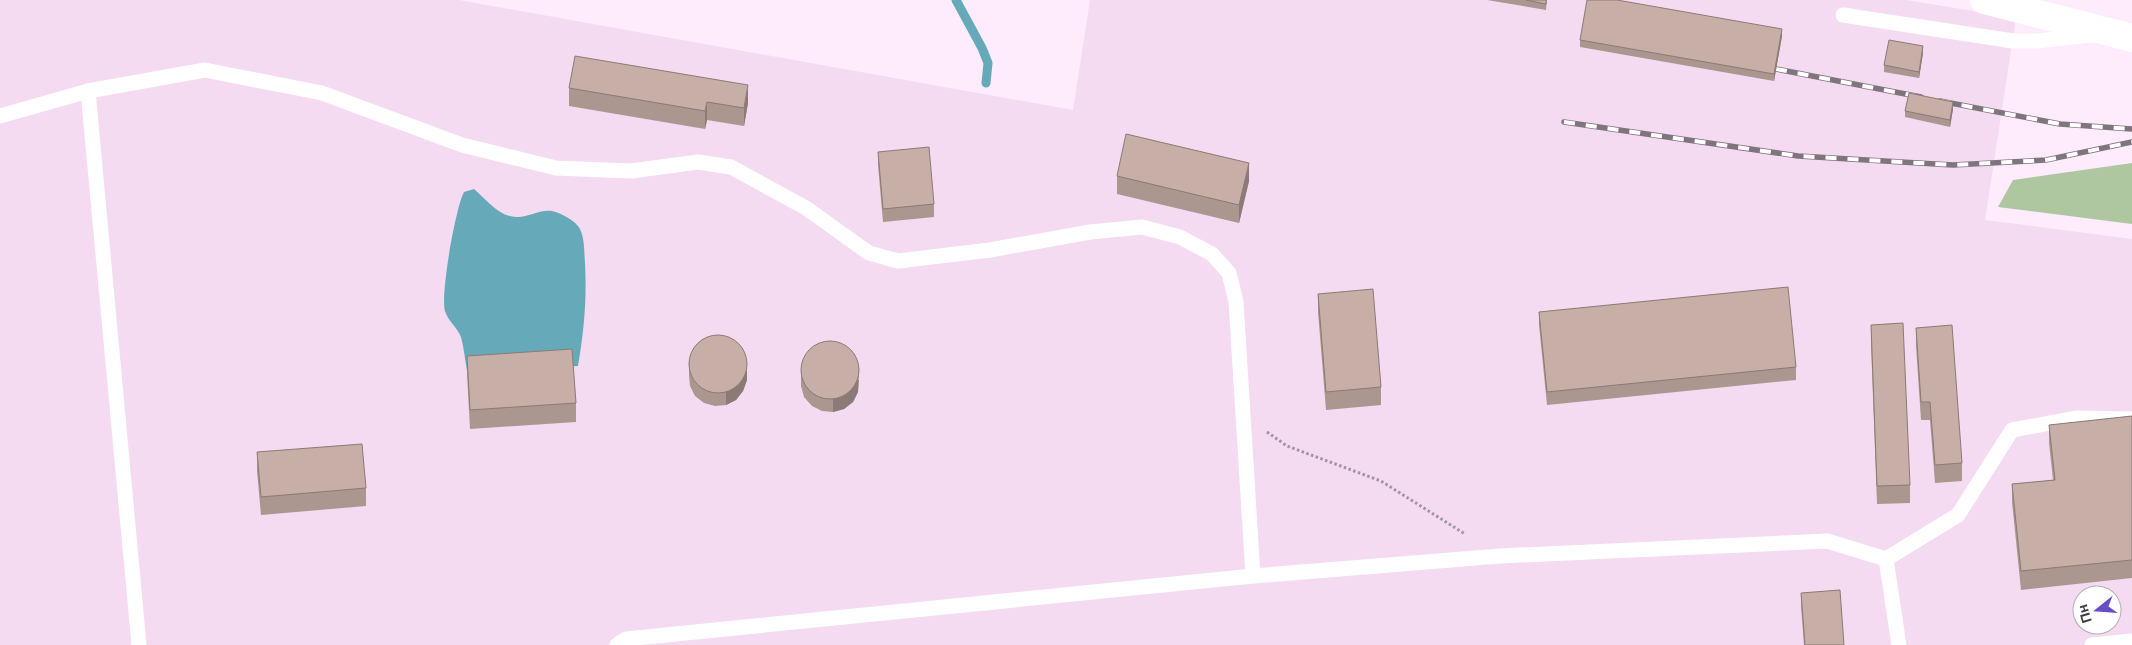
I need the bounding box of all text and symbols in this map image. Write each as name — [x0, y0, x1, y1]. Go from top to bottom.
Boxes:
north arrow — [2072, 585, 2122, 635]
text: Пн — [2074, 603, 2095, 625]

